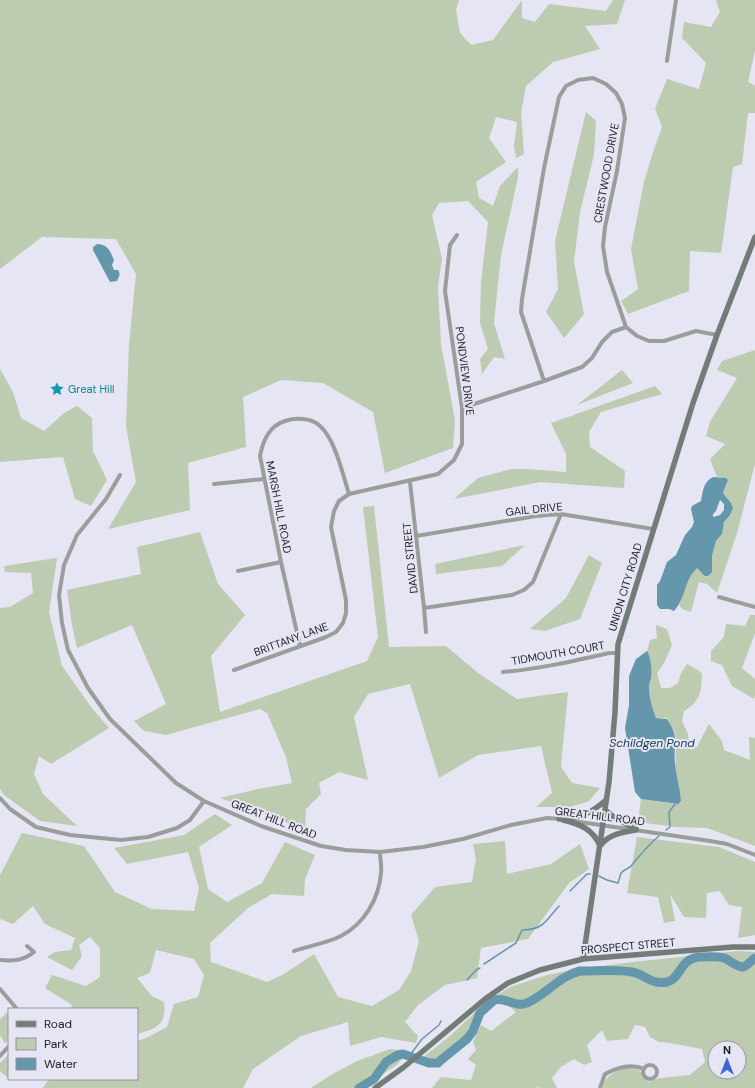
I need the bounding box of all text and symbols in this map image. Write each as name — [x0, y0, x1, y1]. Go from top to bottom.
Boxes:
street label: CRESTWOOD DRIVE — [590, 122, 622, 224]
street label: PONDVIEW DRIVE — [453, 326, 477, 416]
place icon: Great Hill — [49, 381, 65, 397]
place label: Great Hill — [68, 382, 115, 396]
street label: MARSH HILL ROAD — [263, 460, 295, 555]
street label: GAIL DRIVE — [505, 499, 563, 519]
street label: DAVID STREET — [399, 522, 421, 594]
street label: UNION CITY ROAD — [605, 541, 645, 633]
street label: BRITTANY LANE — [252, 619, 330, 659]
street label: TIDMOUTH COURT — [510, 638, 606, 668]
water label: Schildgen Pond — [609, 735, 695, 751]
street label: GREAT HILL ROAD — [229, 796, 319, 842]
street label: GREAT HILL ROAD — [554, 804, 646, 829]
street label: PROSPECT STREET — [580, 935, 676, 957]
legend — [8, 1008, 138, 1080]
text: Road — [44, 1016, 72, 1032]
text: Park — [44, 1036, 68, 1052]
north arrow — [707, 1040, 747, 1080]
text: N — [723, 1043, 731, 1057]
text: Water — [44, 1056, 78, 1072]

